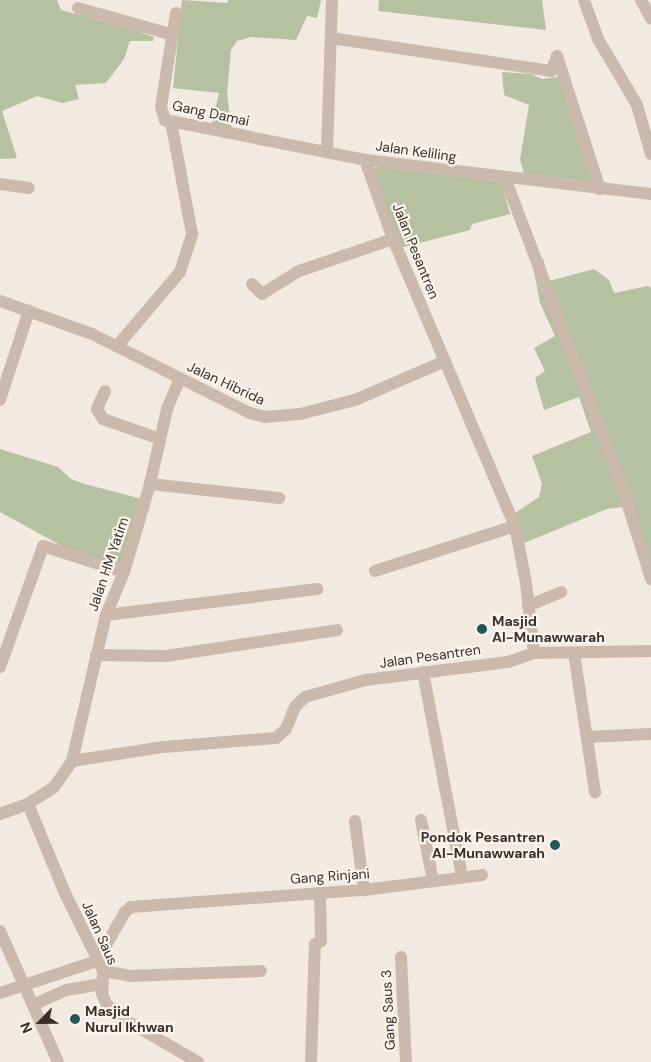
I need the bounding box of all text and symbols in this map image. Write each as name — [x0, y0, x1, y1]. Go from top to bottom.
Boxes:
street label: Gang Damai — [171, 97, 251, 129]
street label: Jalan Keliling — [374, 137, 458, 165]
street label: Jalan Pesantren — [389, 201, 443, 301]
street label: Jalan Hibrida — [185, 358, 267, 408]
street label: Jalan HM Yatim — [84, 515, 132, 613]
place label: Masjid Al-Munawwarah — [492, 613, 605, 646]
marker: Masjid Al-Munawwarah — [476, 623, 488, 635]
street label: Jalan Pesantren — [378, 641, 482, 671]
place label: Pondok Pesantren Al-Munawwarah — [421, 829, 545, 862]
marker: Pondok Pesantren Al-Munawwarah — [549, 839, 561, 851]
street label: Gang Rinjani — [290, 865, 370, 887]
street label: Jalan Saus — [79, 899, 121, 967]
street label: Gang Saus 3 — [378, 969, 398, 1051]
north arrow — [15, 997, 65, 1047]
place label: Masjid Nurul Ikhwan — [85, 1003, 174, 1036]
marker: Masjid Nurul Ikhwan — [69, 1013, 81, 1025]
text: N — [16, 1020, 36, 1036]

